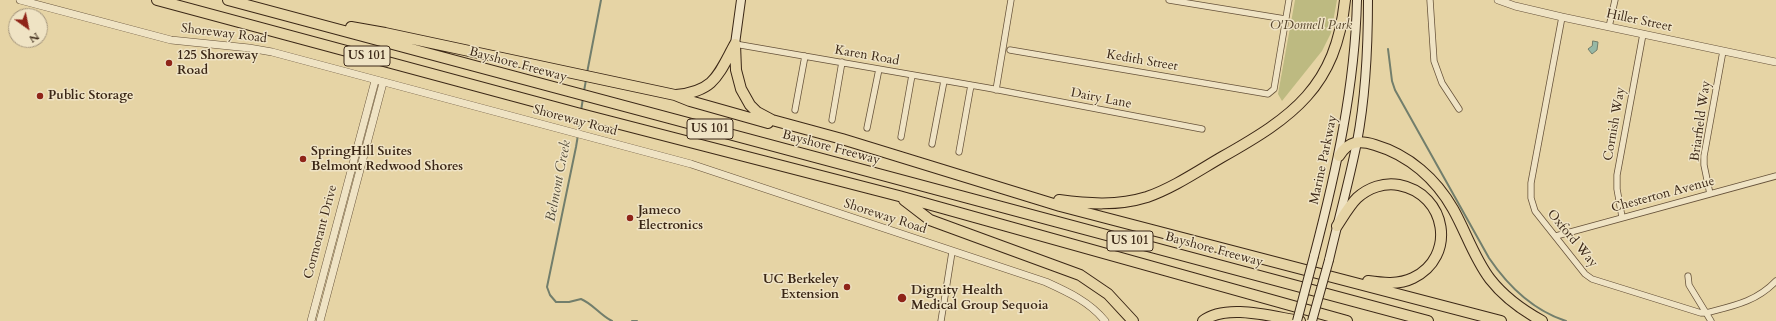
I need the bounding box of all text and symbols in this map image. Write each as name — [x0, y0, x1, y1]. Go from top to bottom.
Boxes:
street label: Hiller Street — [1605, 6, 1673, 36]
north arrow — [8, 8, 48, 48]
park label: O'Donnell Park — [1270, 18, 1352, 34]
street label: Shoreway Road — [180, 21, 268, 47]
text: N — [26, 29, 42, 47]
street label: Karen Road — [833, 43, 901, 69]
street label: Bayshore Freeway — [467, 44, 569, 86]
road number: US 101 — [344, 46, 390, 66]
street label: Kedith Street — [1105, 47, 1179, 75]
place label: 125 Shoreway Road — [177, 48, 258, 79]
marker: 125 Shoreway Road — [164, 58, 174, 68]
street label: Briarfield Way — [1688, 80, 1714, 162]
street label: Dairy Lane — [1069, 85, 1133, 113]
street label: Cornish Way — [1601, 86, 1629, 162]
place label: Public Storage — [48, 88, 133, 104]
marker: Public Storage — [35, 91, 45, 101]
street label: Shoreway Road — [531, 102, 619, 140]
street label: Marine Parkway — [1307, 114, 1341, 206]
road number: US 101 — [687, 119, 733, 139]
street label: Bayshore Freeway — [780, 127, 882, 169]
water label: Belmont Creek — [543, 139, 575, 223]
place label: SpringHill Suites Belmont Redwood Shores — [311, 144, 463, 175]
marker: SpringHill Suites Belmont Redwood Shores — [298, 154, 308, 164]
street label: Chesterton Avenue — [1610, 174, 1716, 216]
street label: Cormorant Drive — [301, 183, 341, 281]
street label: Shoreway Road — [842, 196, 928, 238]
place label: Jameco Electronics — [638, 203, 703, 234]
street label: Oxford Way — [1543, 207, 1601, 271]
marker: Jameco Electronics — [625, 213, 635, 223]
street label: Bayshore Freeway — [1163, 229, 1265, 271]
road number: US 101 — [1107, 231, 1153, 251]
place label: UC Berkeley Extension — [763, 272, 839, 303]
marker: UC Berkeley Extension — [842, 282, 852, 292]
place label: Dignity Health Medical Group Sequoia — [911, 283, 1049, 314]
marker: Dignity Health Medical Group Sequoia — [896, 292, 908, 304]

